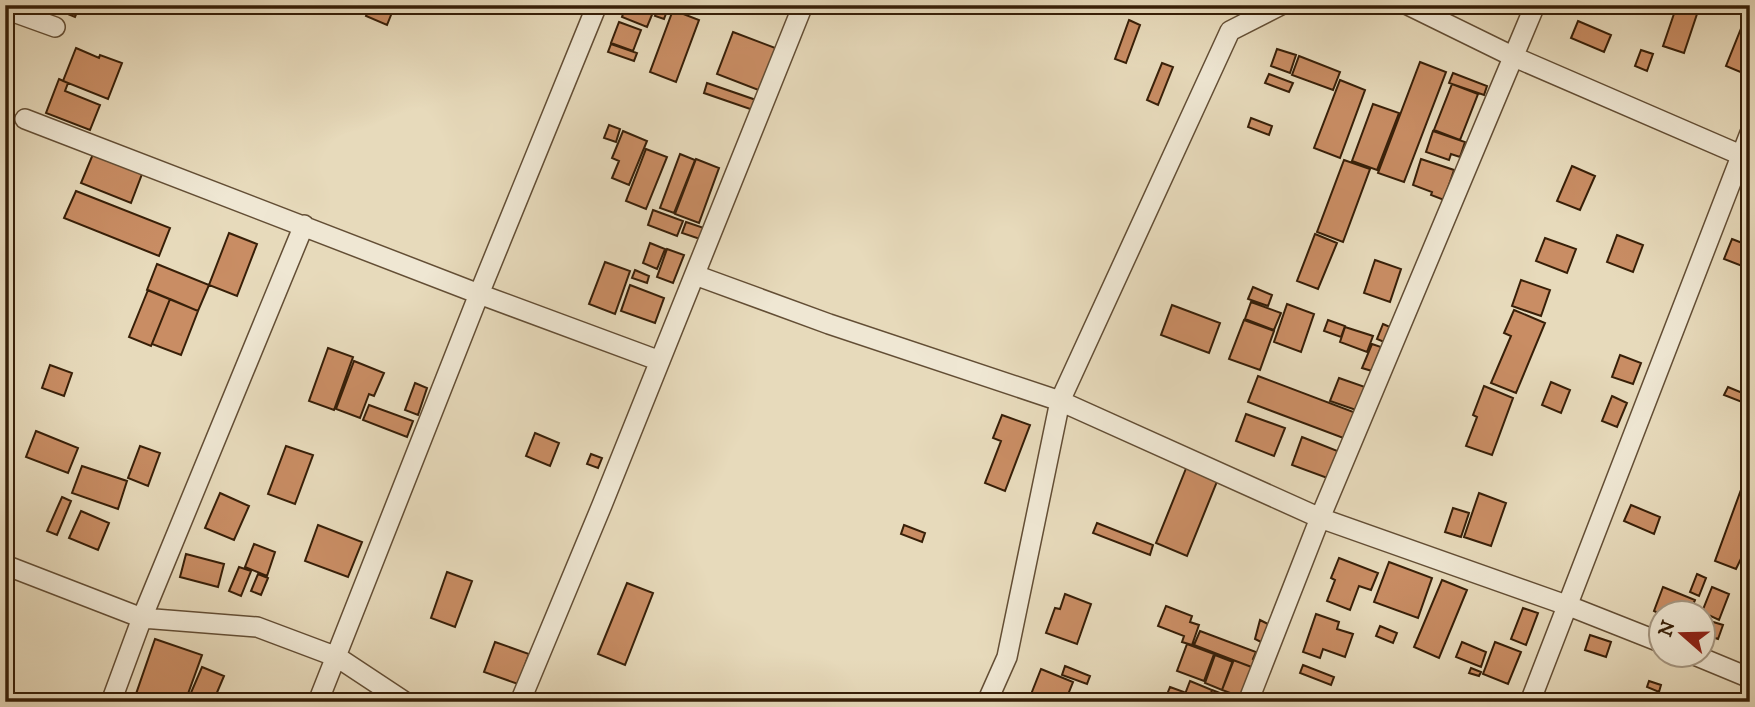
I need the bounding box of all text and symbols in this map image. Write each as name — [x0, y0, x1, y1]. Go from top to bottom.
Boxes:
north arrow — [1646, 598, 1716, 668]
text: N — [1654, 617, 1681, 640]

